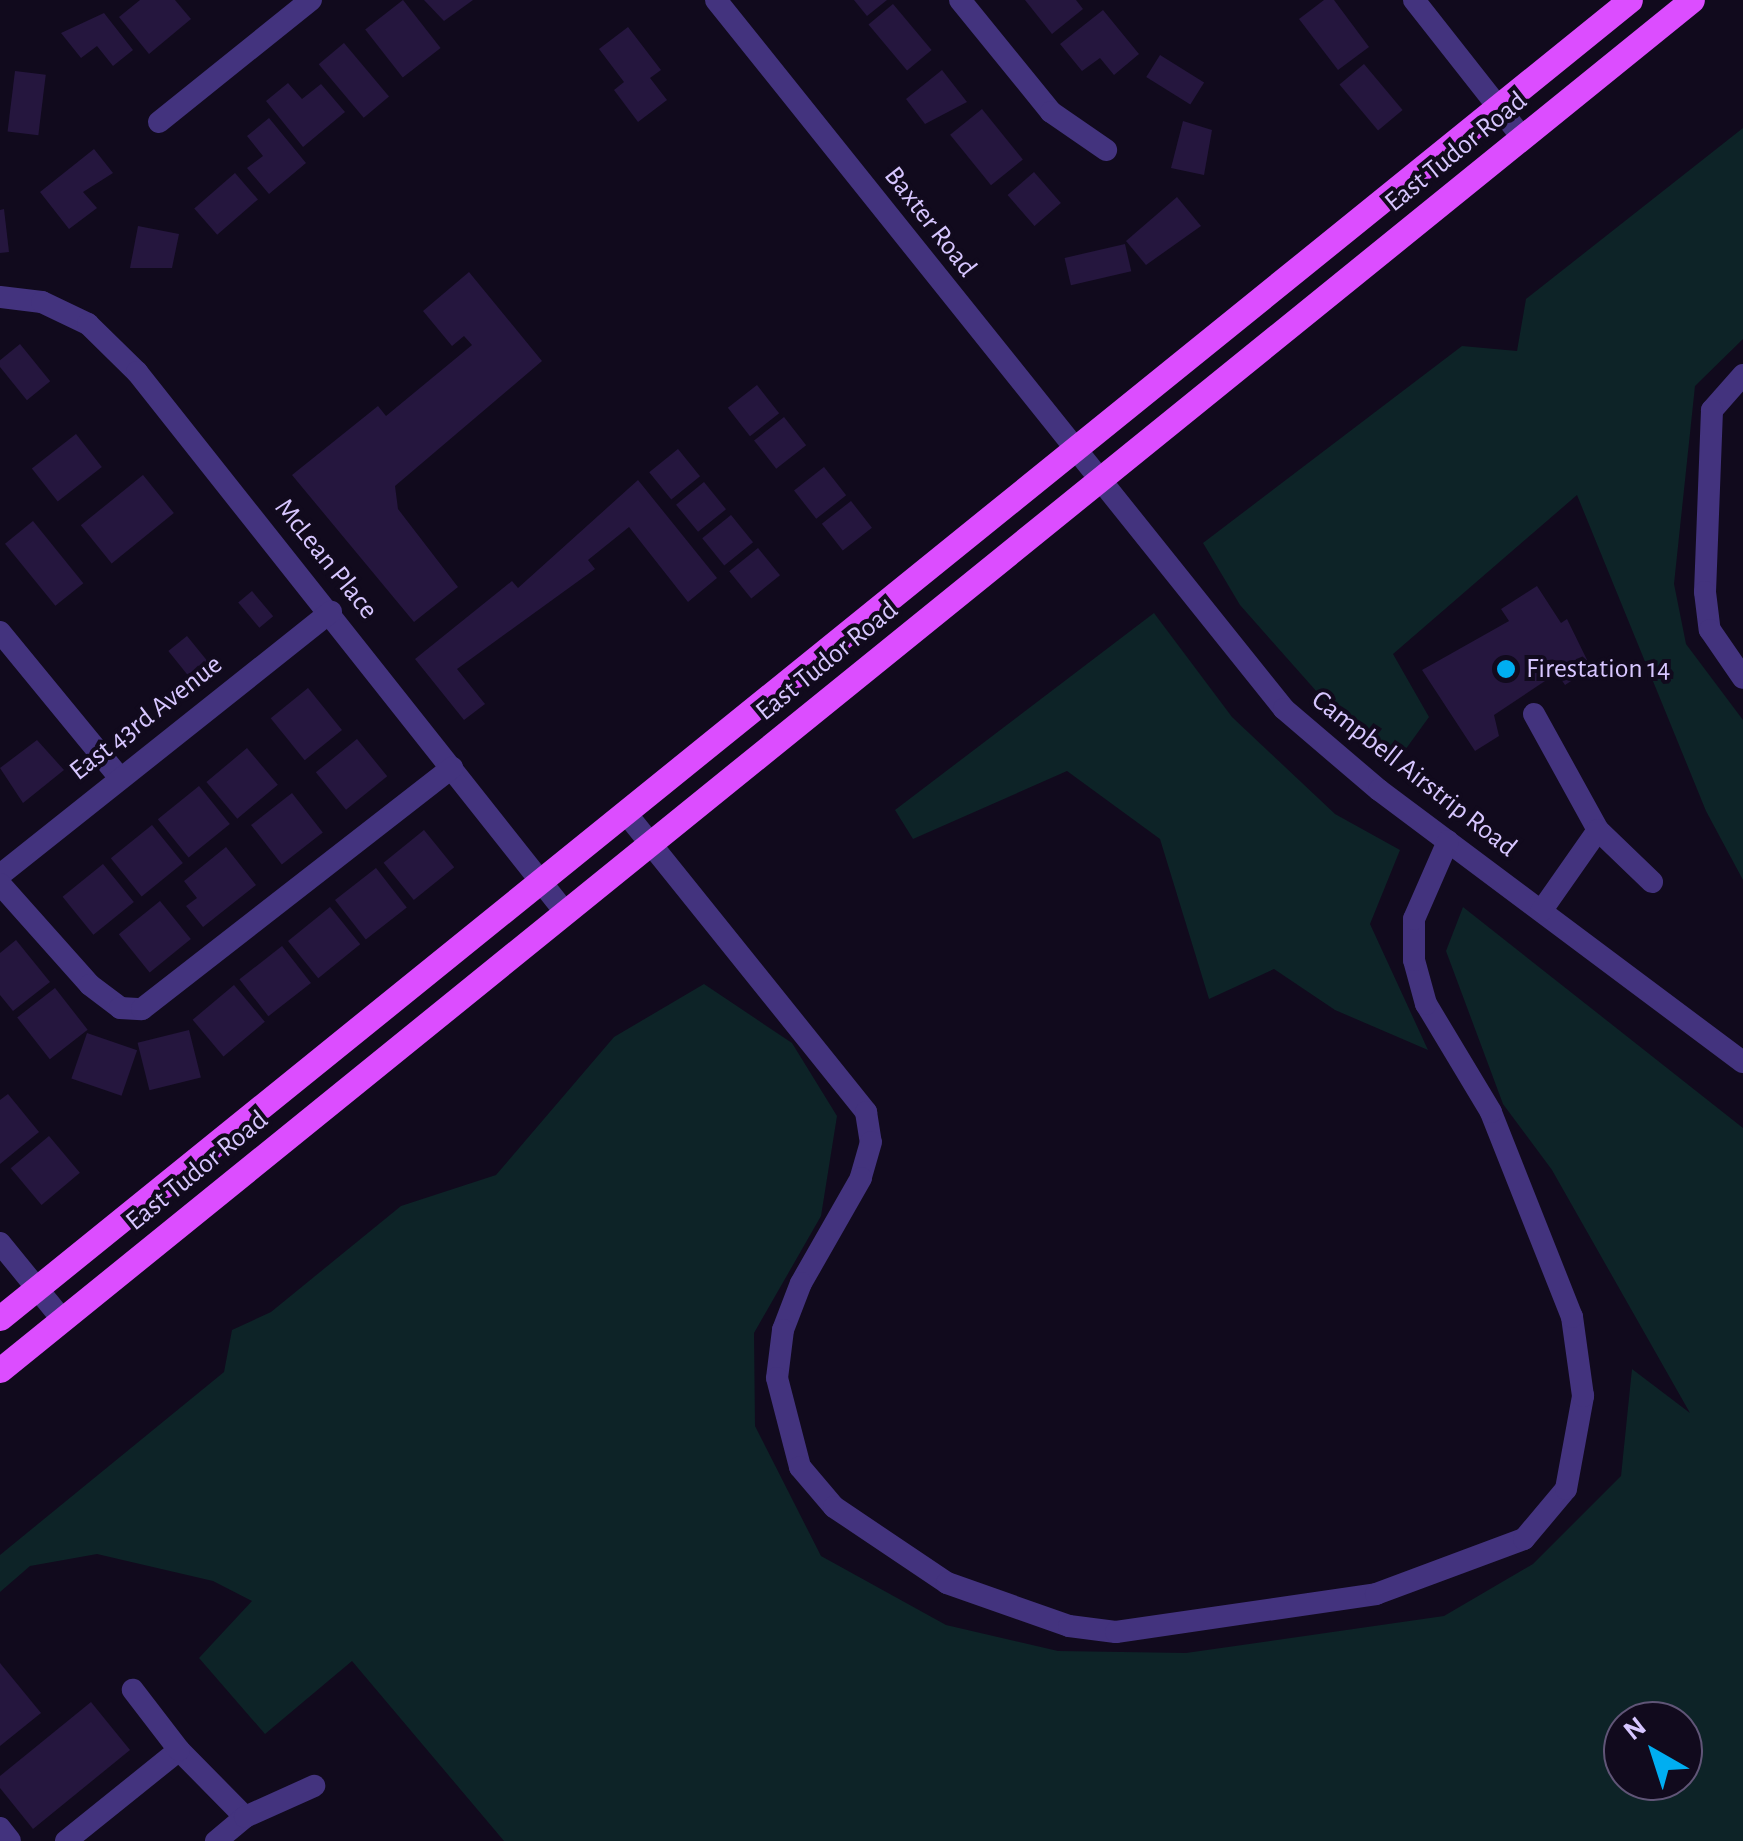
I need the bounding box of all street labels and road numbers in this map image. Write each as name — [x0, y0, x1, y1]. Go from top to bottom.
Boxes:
street label: East Tudor Road — [1378, 85, 1534, 219]
street label: Baxter Road — [876, 160, 984, 284]
street label: McLean Place — [267, 492, 385, 626]
street label: East Tudor Road — [749, 594, 905, 728]
street label: East 43rd Avenue — [63, 648, 229, 788]
street label: Campbell Airstrip Road — [1305, 683, 1523, 865]
street label: East Tudor Road — [119, 1104, 275, 1238]

